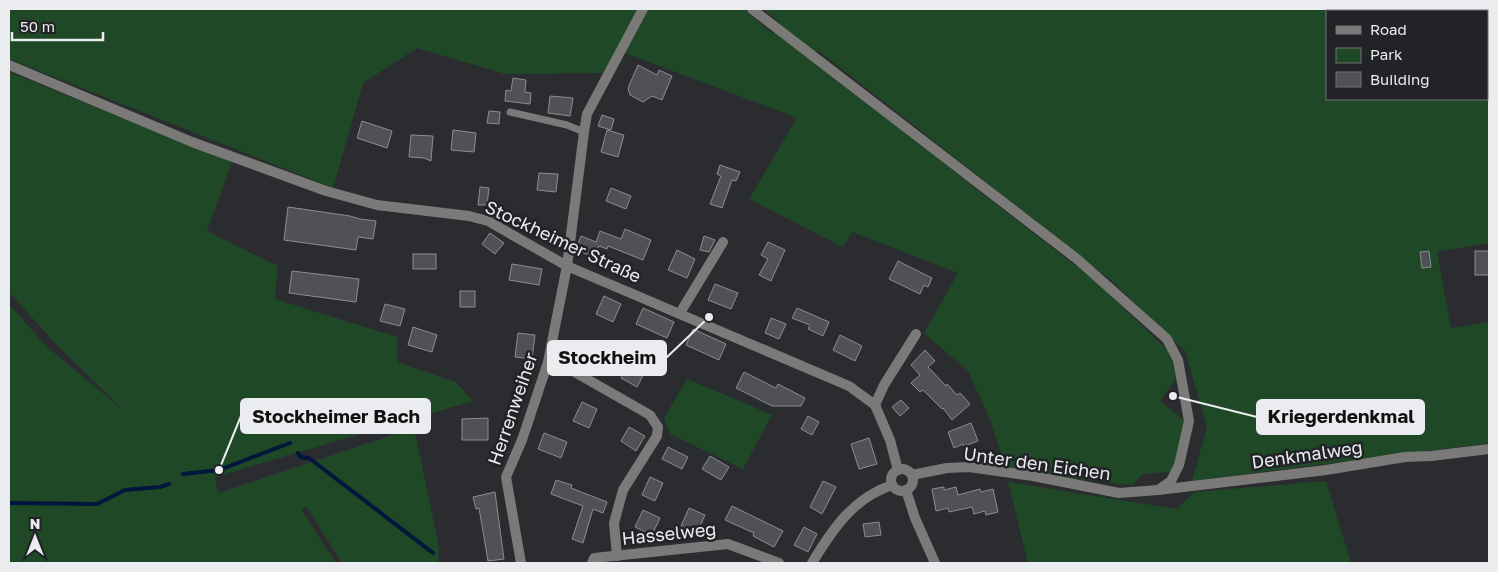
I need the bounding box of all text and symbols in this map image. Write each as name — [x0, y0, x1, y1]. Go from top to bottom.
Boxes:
scale bar — [12, 10, 104, 42]
legend — [1326, 10, 1488, 100]
text: 50 m — [20, 17, 55, 35]
text: Road — [1370, 20, 1407, 38]
text: Park — [1370, 45, 1403, 63]
text: Building — [1370, 70, 1430, 88]
street label: Stockheimer Straße — [482, 195, 645, 287]
callout: Stockheim — [548, 341, 666, 375]
text: Stockheim — [558, 345, 656, 368]
street label: Herrenweiher — [483, 350, 542, 468]
callout: Stockheimer Bach — [241, 399, 430, 433]
callout: Kriegerdenkmal — [1257, 400, 1424, 434]
text: Stockheimer Bach — [252, 404, 420, 427]
text: Kriegerdenkmal — [1267, 404, 1415, 427]
street label: Denkmalweg — [1250, 435, 1364, 473]
street label: Unter den Eichen — [962, 442, 1112, 484]
north arrow — [10, 512, 60, 562]
text: N — [30, 515, 40, 532]
street label: Hasselweg — [621, 517, 717, 549]

